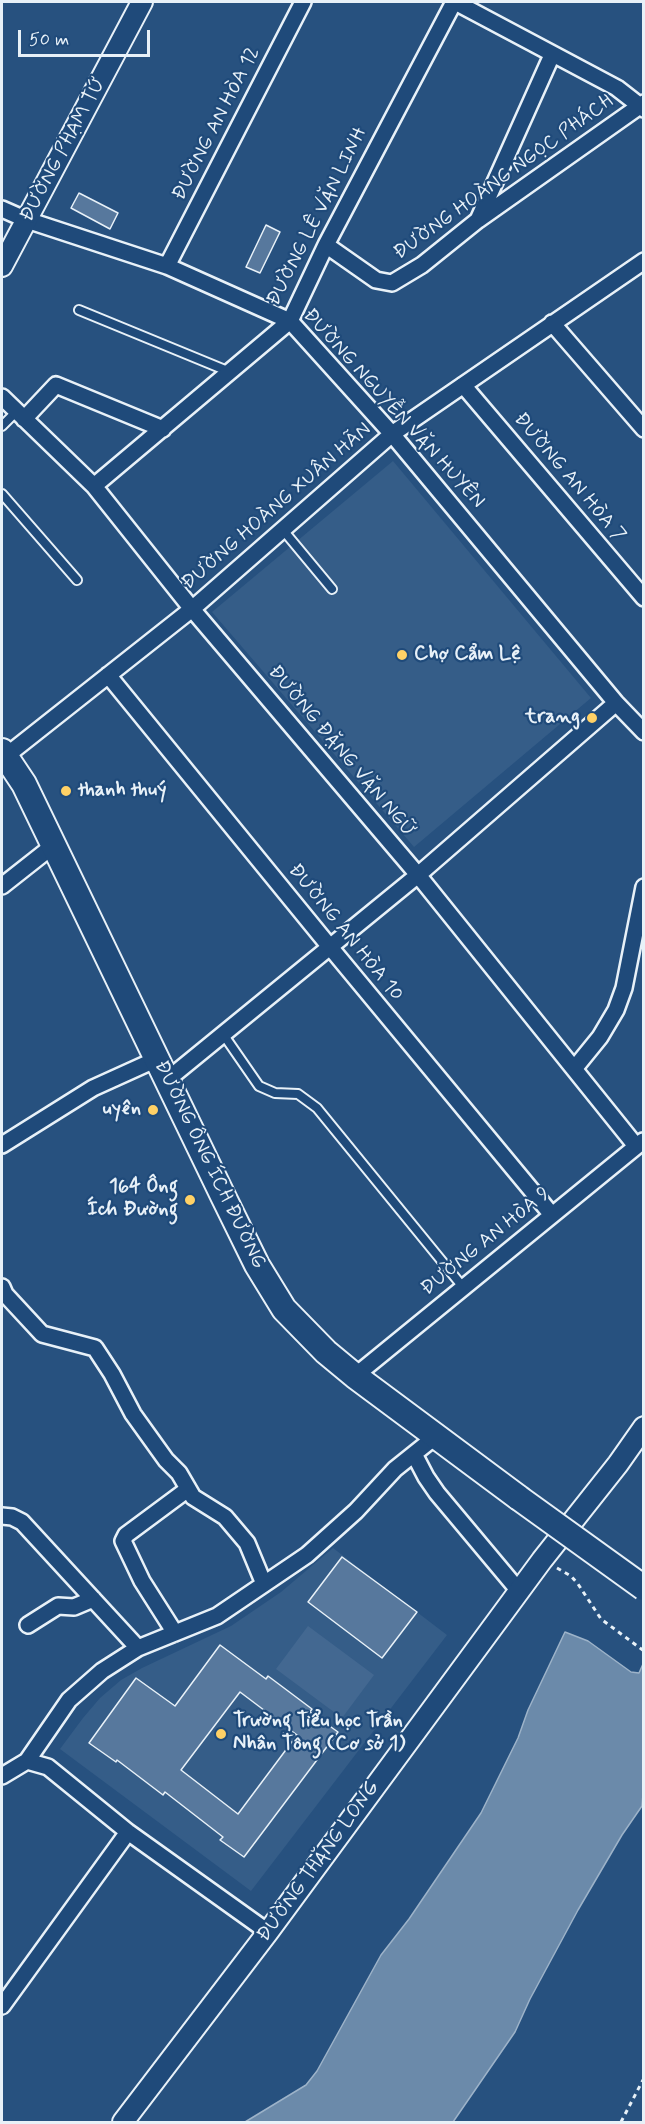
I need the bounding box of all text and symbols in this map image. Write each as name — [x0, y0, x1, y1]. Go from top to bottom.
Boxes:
scale bar — [21, 18, 153, 56]
text: 50 m — [29, 28, 69, 52]
street label: ĐƯỜNG AN HÒA 12 — [168, 43, 266, 205]
street label: ĐƯỜNG PHẠM TỨ — [16, 74, 112, 226]
street label: ĐƯỜNG HOÀNG NGỌC PHÁCH — [389, 90, 619, 266]
street label: ĐƯỜNG LÊ VĂN LINH — [262, 124, 374, 310]
street label: ĐƯỜNG NGUYỄN VĂN HUYÊN — [297, 304, 489, 514]
street label: ĐƯỜNG AN HÒA 7 — [508, 408, 630, 548]
street label: ĐƯỜNG HOÀNG XUÂN HÃN — [177, 418, 377, 596]
place label: Chợ Cẩm Lệ — [414, 643, 521, 667]
marker: Chợ Cẩm Lệ — [395, 648, 409, 662]
street label: ĐƯỜNG ĐẶNG VĂN NGỮ — [262, 661, 420, 843]
place label: trang — [525, 706, 580, 730]
marker: trang — [585, 711, 599, 725]
place label: thanh thuý — [78, 779, 166, 803]
marker: thanh thuý — [59, 784, 73, 798]
street label: ĐƯỜNG AN HÒA 10 — [282, 859, 408, 1007]
street label: ĐƯỜNG ÔNG ÍCH ĐƯỜNG — [148, 1057, 270, 1273]
place label: uyên — [102, 1098, 141, 1122]
marker: uyên — [146, 1103, 160, 1117]
place label: 164 Ông Ích Đường — [87, 1176, 178, 1223]
street label: ĐƯỜNG AN HÒA 9 — [417, 1183, 555, 1301]
marker: 164 Ông Ích Đường — [183, 1193, 197, 1207]
place label: Trường Tiểu học Trần Nhân Tông (Cơ sở 1) — [233, 1710, 405, 1757]
marker: Trường Tiểu học Trần Nhân Tông (Cơ sở 1) — [214, 1727, 228, 1741]
street label: ĐƯỜNG THĂNG LONG — [253, 1777, 385, 1947]

